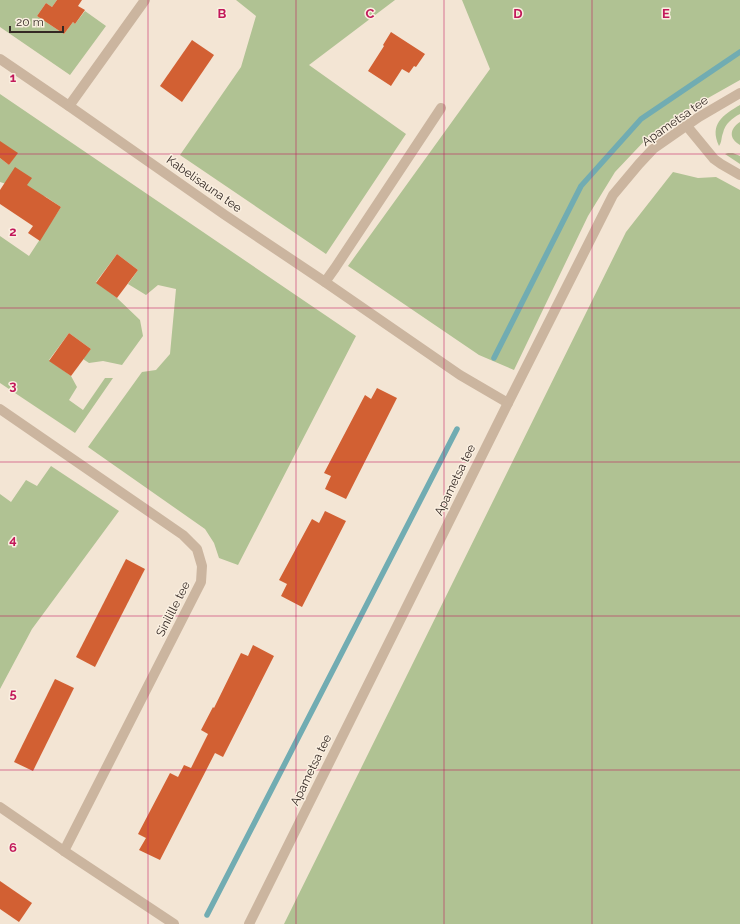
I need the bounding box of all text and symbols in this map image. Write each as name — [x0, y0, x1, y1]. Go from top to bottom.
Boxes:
text: B — [218, 6, 227, 21]
text: C — [366, 6, 375, 21]
text: D — [513, 6, 523, 21]
text: E — [662, 6, 670, 21]
scale bar — [10, 8, 63, 34]
text: 20 m — [16, 15, 44, 29]
text: 1 — [10, 70, 17, 85]
street label: Apametsa tee — [639, 93, 711, 149]
street label: Kabelisauna tee — [164, 153, 244, 215]
text: 2 — [9, 224, 17, 239]
text: 3 — [9, 378, 17, 393]
street label: Apametsa tee — [432, 442, 478, 518]
text: 4 — [9, 532, 17, 547]
street label: Sinilille tee — [153, 579, 193, 639]
text: 5 — [9, 686, 17, 701]
street label: Apametsa tee — [288, 732, 334, 808]
text: 6 — [9, 840, 17, 855]

